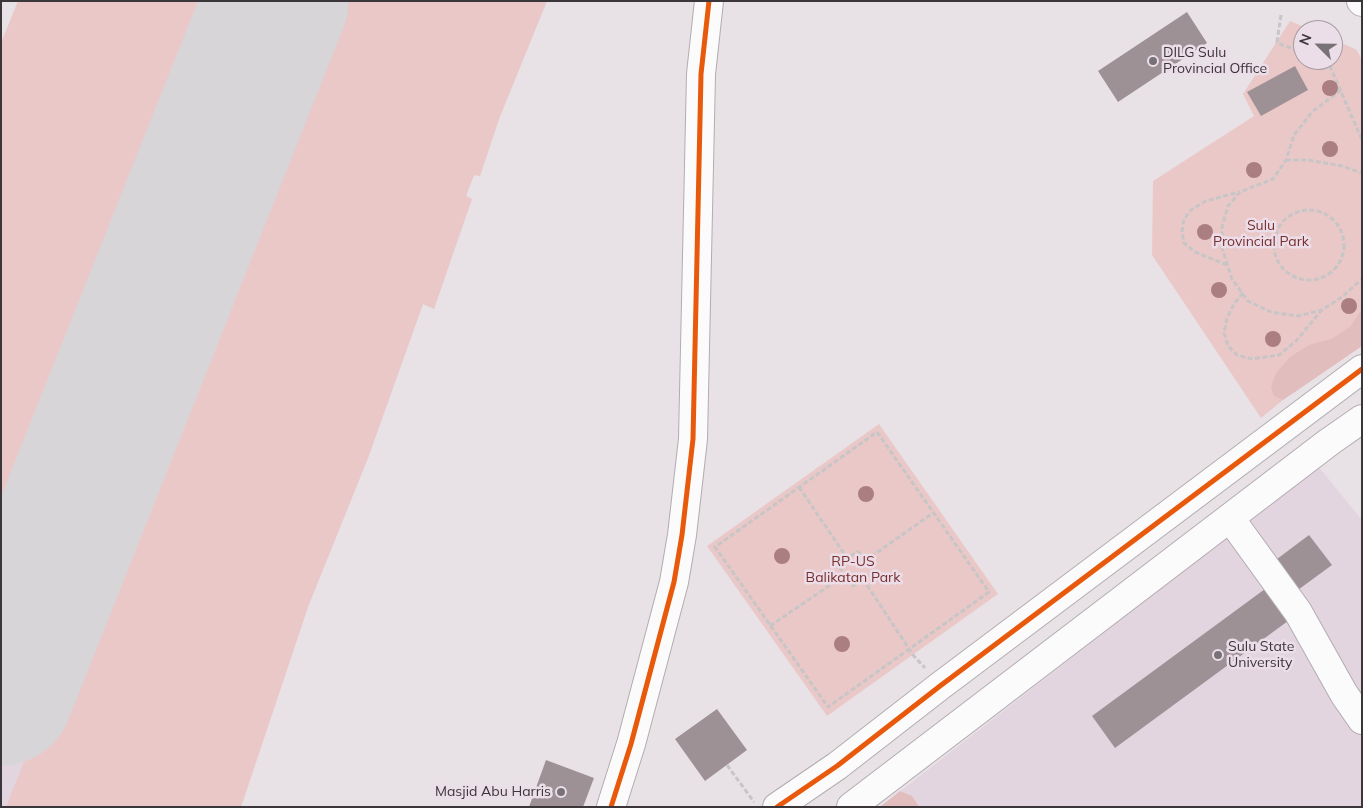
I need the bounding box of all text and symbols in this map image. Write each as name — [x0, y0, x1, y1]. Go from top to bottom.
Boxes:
north arrow — [1293, 20, 1343, 70]
text: N — [1295, 31, 1315, 48]
place label: DILG Sulu Provincial Office — [1163, 45, 1267, 78]
marker: DILG Sulu Provincial Office — [1147, 55, 1159, 67]
park label: Sulu Provincial Park — [1213, 218, 1309, 250]
park label: RP-US Balikatan Park — [806, 554, 900, 586]
place label: Sulu State University — [1228, 639, 1294, 672]
marker: Sulu State University — [1212, 649, 1224, 661]
place label: Masjid Abu Harris — [435, 784, 551, 800]
marker: Masjid Abu Harris — [555, 786, 567, 798]

